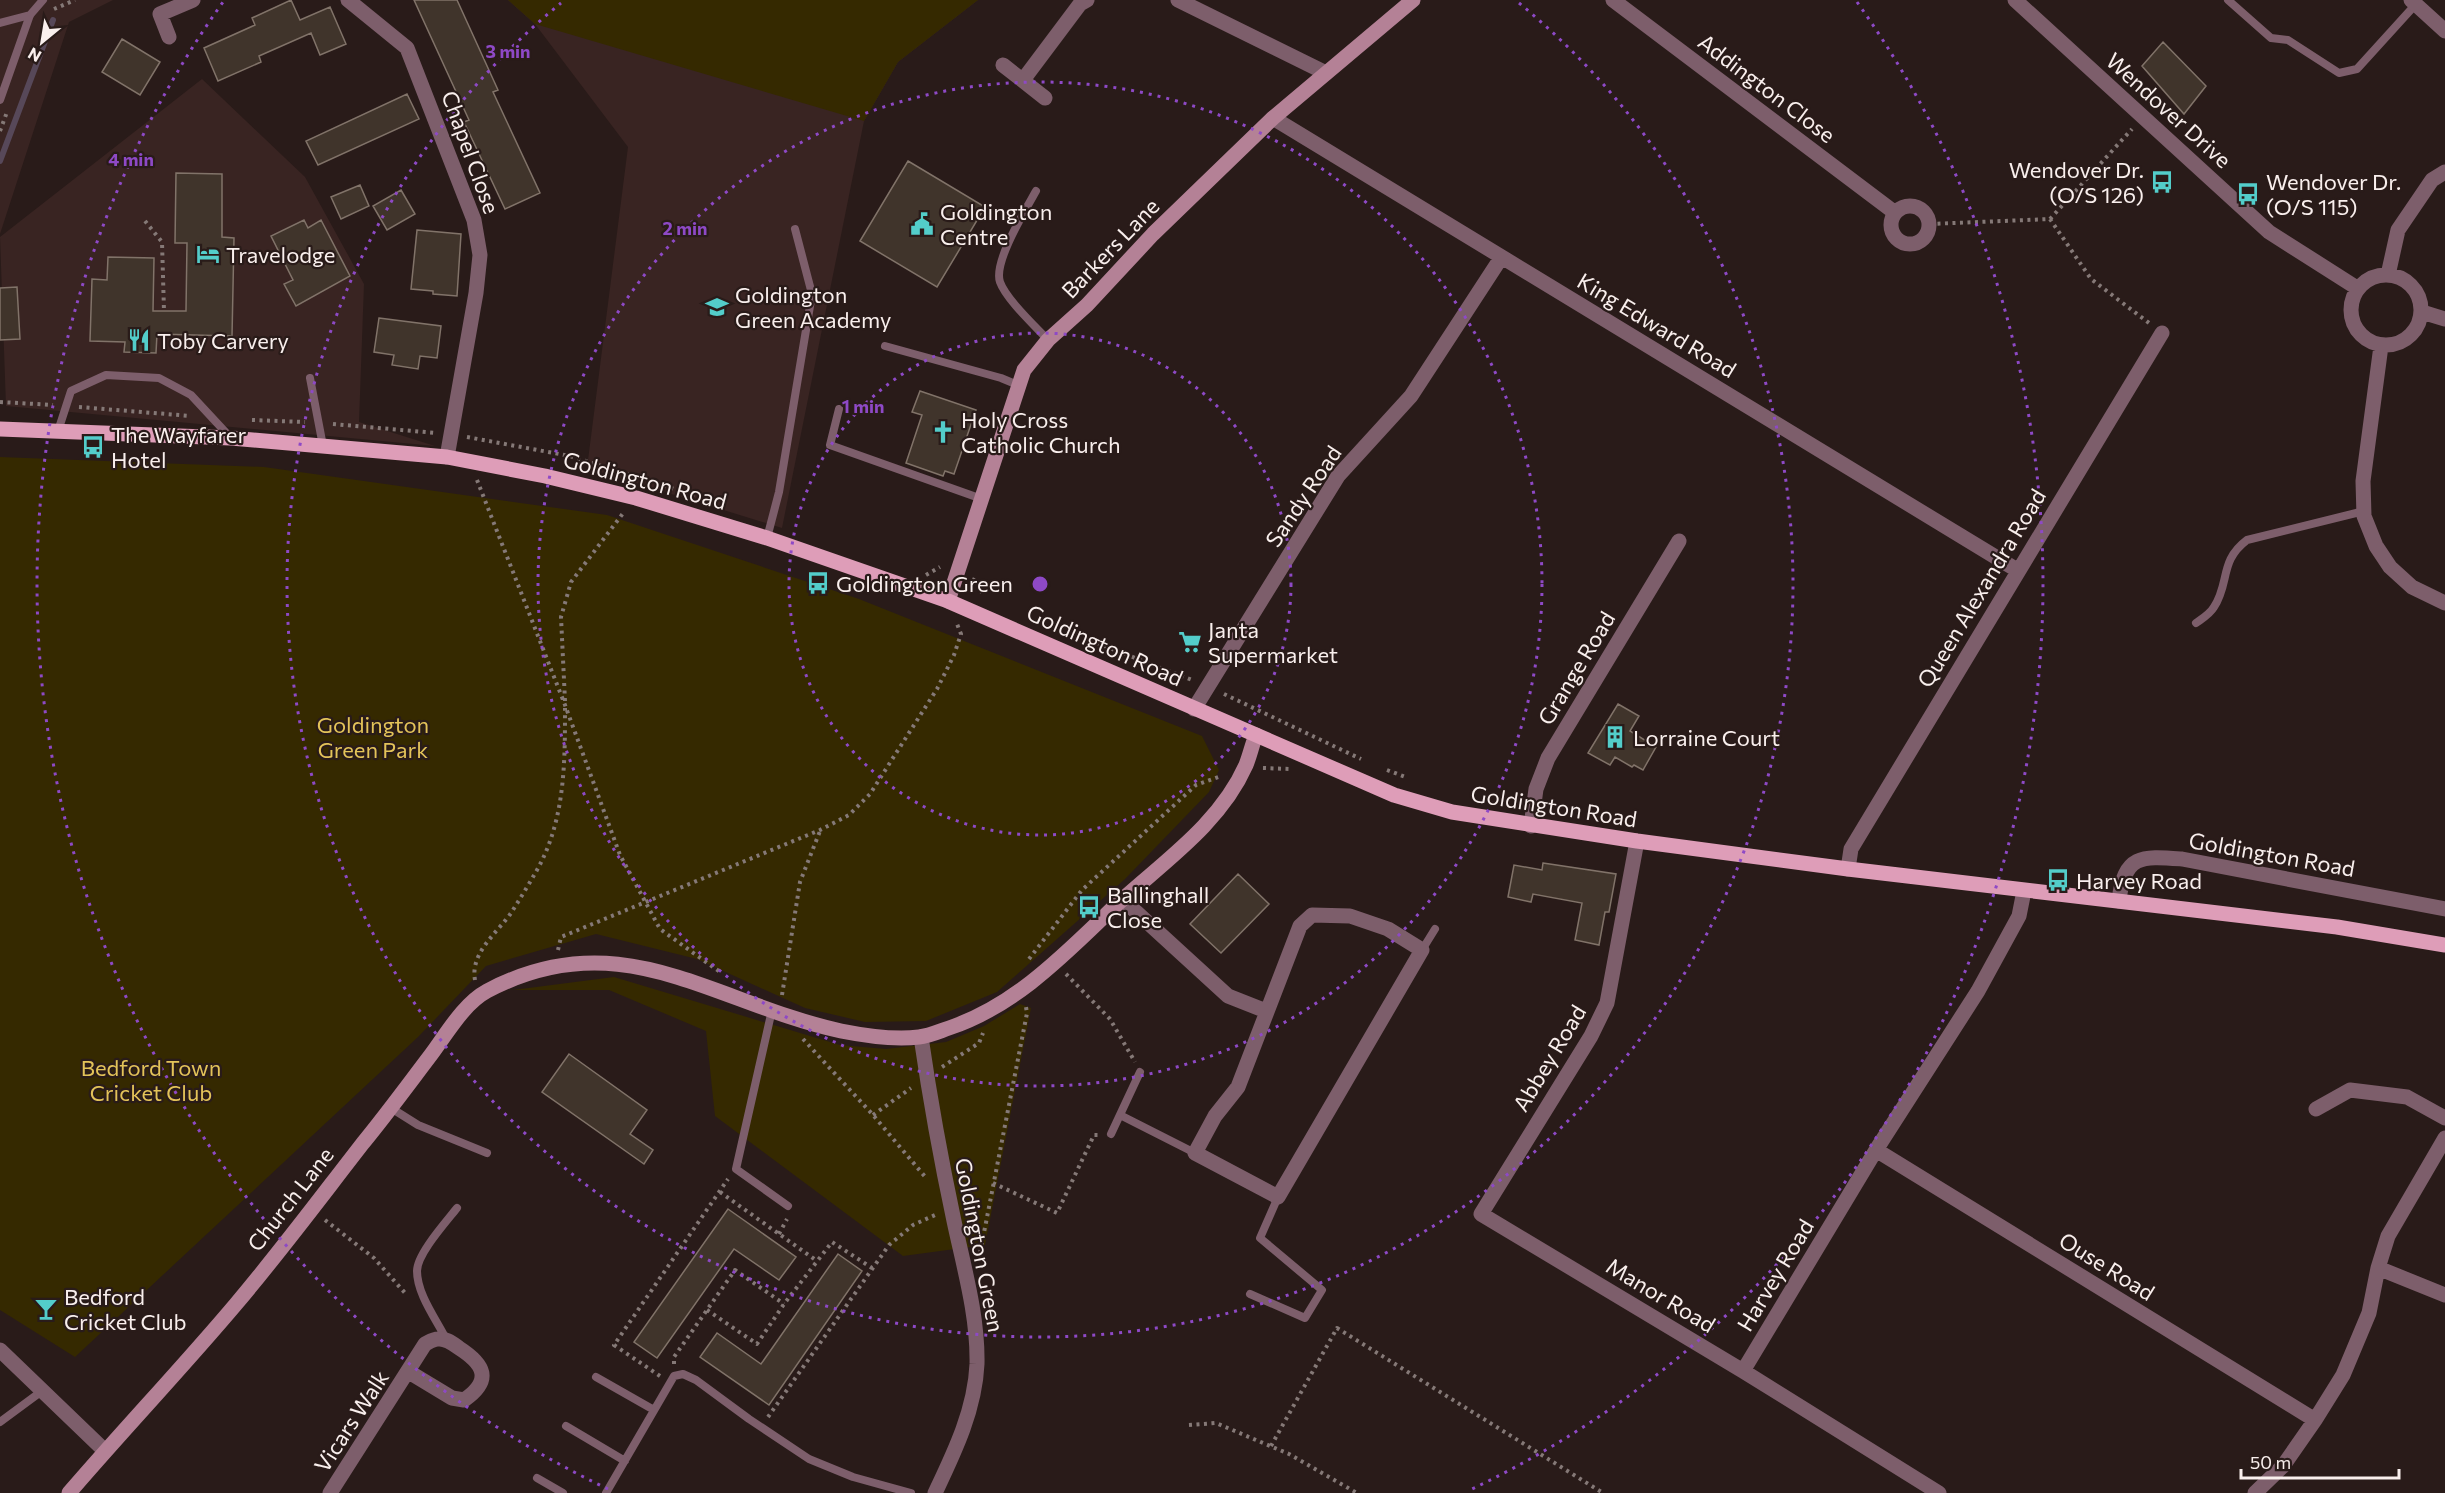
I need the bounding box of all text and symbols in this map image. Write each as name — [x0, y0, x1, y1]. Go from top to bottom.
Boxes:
north arrow — [12, 12, 72, 72]
street label: Addington Close — [1693, 28, 1841, 148]
text: 3 min — [485, 40, 531, 62]
text: N — [24, 44, 44, 67]
street label: Wendover Drive — [2101, 47, 2237, 173]
street label: Chapel Close — [436, 87, 506, 217]
text: 4 min — [108, 148, 154, 170]
place label: Wendover Dr. (O/S 126) — [2009, 156, 2144, 208]
place label: Wendover Dr. (O/S 115) — [2266, 168, 2401, 220]
bus stop icon: Wendover Dr. (O/S 126) — [2149, 169, 2175, 195]
bus stop icon: Wendover Dr. (O/S 115) — [2235, 181, 2261, 207]
street label: Barkers Lane — [1056, 192, 1164, 304]
place label: Goldington Centre — [940, 198, 1052, 250]
public building icon: Goldington Centre — [909, 211, 935, 237]
text: 2 min — [663, 217, 707, 239]
hotel icon: Travelodge — [195, 241, 221, 267]
place label: Travelodge — [226, 241, 335, 268]
street label: King Edward Road — [1573, 267, 1741, 383]
place label: Goldington Green Academy — [735, 281, 891, 333]
school or university icon: Goldington Green Academy — [704, 294, 730, 320]
restaurant icon: Toby Carvery — [126, 327, 152, 353]
place label: Toby Carvery — [157, 327, 289, 354]
text: 1 min — [842, 395, 884, 417]
place label: Holy Cross Catholic Church — [961, 406, 1121, 458]
church icon: Holy Cross Catholic Church — [930, 419, 956, 445]
place label: The Wayfarer Hotel — [111, 421, 246, 473]
bus stop icon: The Wayfarer Hotel — [80, 434, 106, 460]
street label: Sandy Road — [1259, 440, 1347, 552]
street label: Goldington Road — [560, 445, 730, 515]
street label: Queen Alexandra Road — [1911, 484, 2051, 692]
bus stop icon: Goldington Green — [805, 570, 831, 596]
place label: Goldington Green — [836, 570, 1013, 597]
centre of rings — [1030, 574, 1050, 594]
street label: Goldington Road — [1023, 599, 1187, 691]
street label: Grange Road — [1532, 606, 1620, 730]
place label: Janta Supermarket — [1208, 616, 1338, 668]
supermarket icon: Janta Supermarket — [1177, 629, 1203, 655]
park label: Goldington Green Park — [317, 711, 429, 763]
building icon: Lorraine Court — [1602, 724, 1628, 750]
place label: Lorraine Court — [1633, 724, 1780, 751]
street label: Goldington Road — [1469, 780, 1639, 832]
street label: Goldington Road — [2187, 826, 2357, 882]
bus stop icon: Harvey Road — [2045, 867, 2071, 893]
place label: Harvey Road — [2076, 867, 2202, 894]
place label: Ballinghall Close — [1107, 881, 1209, 933]
bus stop icon: Ballinghall Close — [1076, 894, 1102, 920]
street label: Abbey Road — [1507, 1000, 1591, 1116]
park label: Bedford Town Cricket Club — [81, 1054, 221, 1106]
street label: Church Lane — [241, 1142, 339, 1256]
street label: Goldington Green — [950, 1156, 1010, 1334]
street label: Harvey Road — [1731, 1214, 1819, 1336]
street label: Ouse Road — [2054, 1226, 2160, 1306]
street label: Manor Road — [1602, 1252, 1720, 1338]
place label: Bedford Cricket Club — [64, 1283, 186, 1335]
bar icon: Bedford Cricket Club — [33, 1296, 59, 1322]
street label: Vicars Walk — [308, 1365, 394, 1477]
scale bar — [2241, 1442, 2398, 1480]
text: 50 m — [2250, 1451, 2291, 1473]

